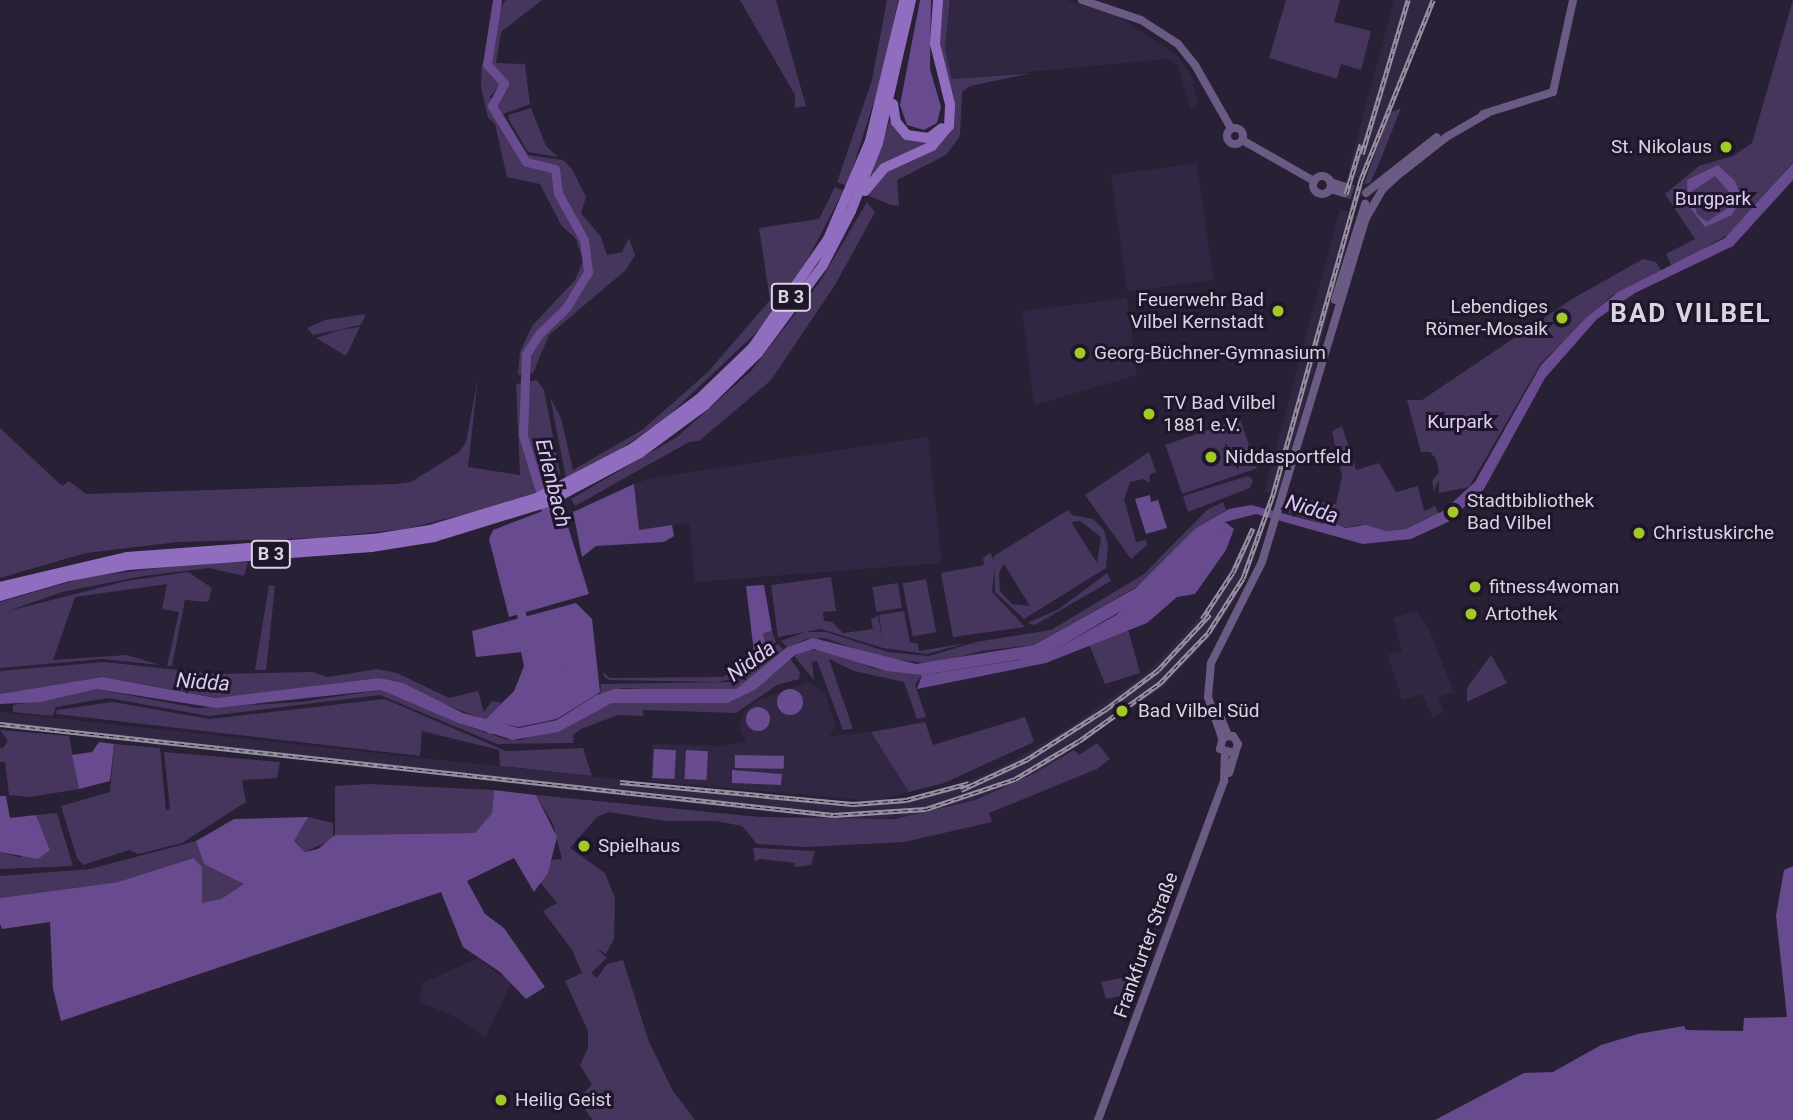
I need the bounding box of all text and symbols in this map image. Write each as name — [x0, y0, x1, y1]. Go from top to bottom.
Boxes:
place label: St. Nikolaus — [1611, 136, 1712, 158]
marker: St. Nikolaus — [1718, 139, 1734, 155]
park label: Burgpark — [1675, 188, 1751, 210]
road number: B 3 — [770, 282, 812, 312]
place label: Feuerwehr Bad Vilbel Kernstadt — [1131, 289, 1264, 333]
place label: Lebendiges Römer-Mosaik — [1425, 296, 1548, 340]
district label: BAD VILBEL — [1612, 298, 1770, 330]
marker: Feuerwehr Bad Vilbel Kernstadt — [1270, 303, 1286, 319]
marker: Lebendiges Römer-Mosaik — [1554, 310, 1570, 326]
place label: Georg-Büchner-Gymnasium — [1094, 342, 1326, 364]
marker: Georg-Büchner-Gymnasium — [1072, 345, 1088, 361]
place label: TV Bad Vilbel 1881 e.V. — [1163, 392, 1276, 436]
marker: TV Bad Vilbel 1881 e.V. — [1141, 406, 1157, 422]
park label: Kurpark — [1427, 411, 1493, 433]
water label: Erlenbach — [530, 436, 576, 530]
place label: Niddasportfeld — [1225, 446, 1351, 468]
marker: Niddasportfeld — [1203, 449, 1219, 465]
water label: Nidda — [1283, 489, 1341, 529]
place label: Stadtbibliothek Bad Vilbel — [1467, 490, 1594, 534]
marker: Stadtbibliothek Bad Vilbel — [1445, 504, 1461, 520]
place label: Christuskirche — [1653, 522, 1774, 544]
marker: Christuskirche — [1631, 525, 1647, 541]
road number: B 3 — [250, 540, 292, 568]
place label: fitness4woman — [1489, 576, 1619, 598]
marker: fitness4woman — [1467, 579, 1483, 595]
place label: Artothek — [1485, 603, 1558, 625]
marker: Artothek — [1463, 606, 1479, 622]
water label: Nidda — [722, 635, 780, 687]
water label: Nidda — [175, 668, 231, 696]
place label: Bad Vilbel Süd — [1138, 700, 1259, 722]
marker: Bad Vilbel Süd — [1112, 701, 1132, 721]
place label: Spielhaus — [598, 835, 680, 857]
marker: Spielhaus — [576, 838, 592, 854]
street label: Frankfurter Straße — [1109, 869, 1183, 1021]
place label: Heilig Geist — [515, 1089, 612, 1111]
marker: Heilig Geist — [493, 1092, 509, 1108]

